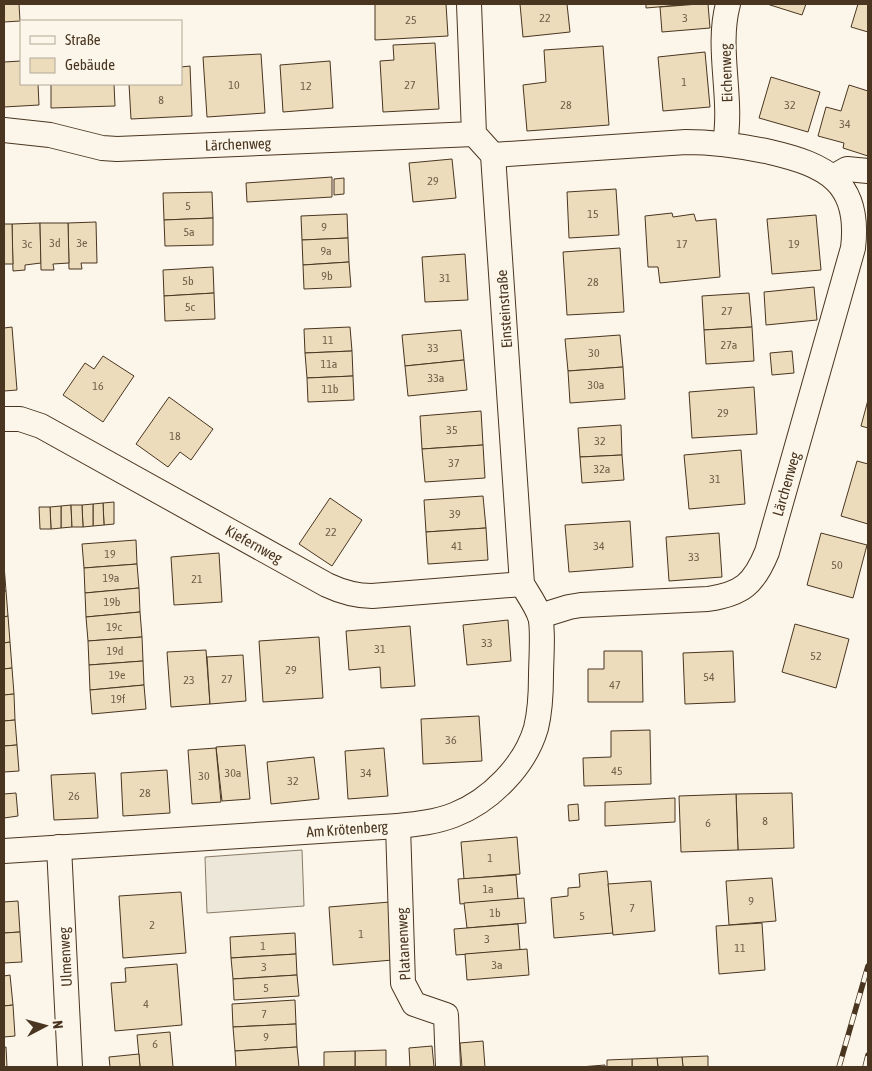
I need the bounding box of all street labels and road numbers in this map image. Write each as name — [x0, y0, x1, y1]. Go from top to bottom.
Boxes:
street label: Eichenweg — [716, 43, 736, 103]
street label: Lärchenweg — [205, 134, 272, 154]
street label: Einsteinstraße — [493, 269, 515, 349]
street label: Lärchenweg — [769, 449, 803, 518]
street label: Kiefernweg — [223, 521, 286, 567]
street label: Am Krötenberg — [306, 818, 389, 840]
street label: Platanenweg — [393, 907, 413, 981]
street label: Ulmenweg — [55, 926, 75, 987]

